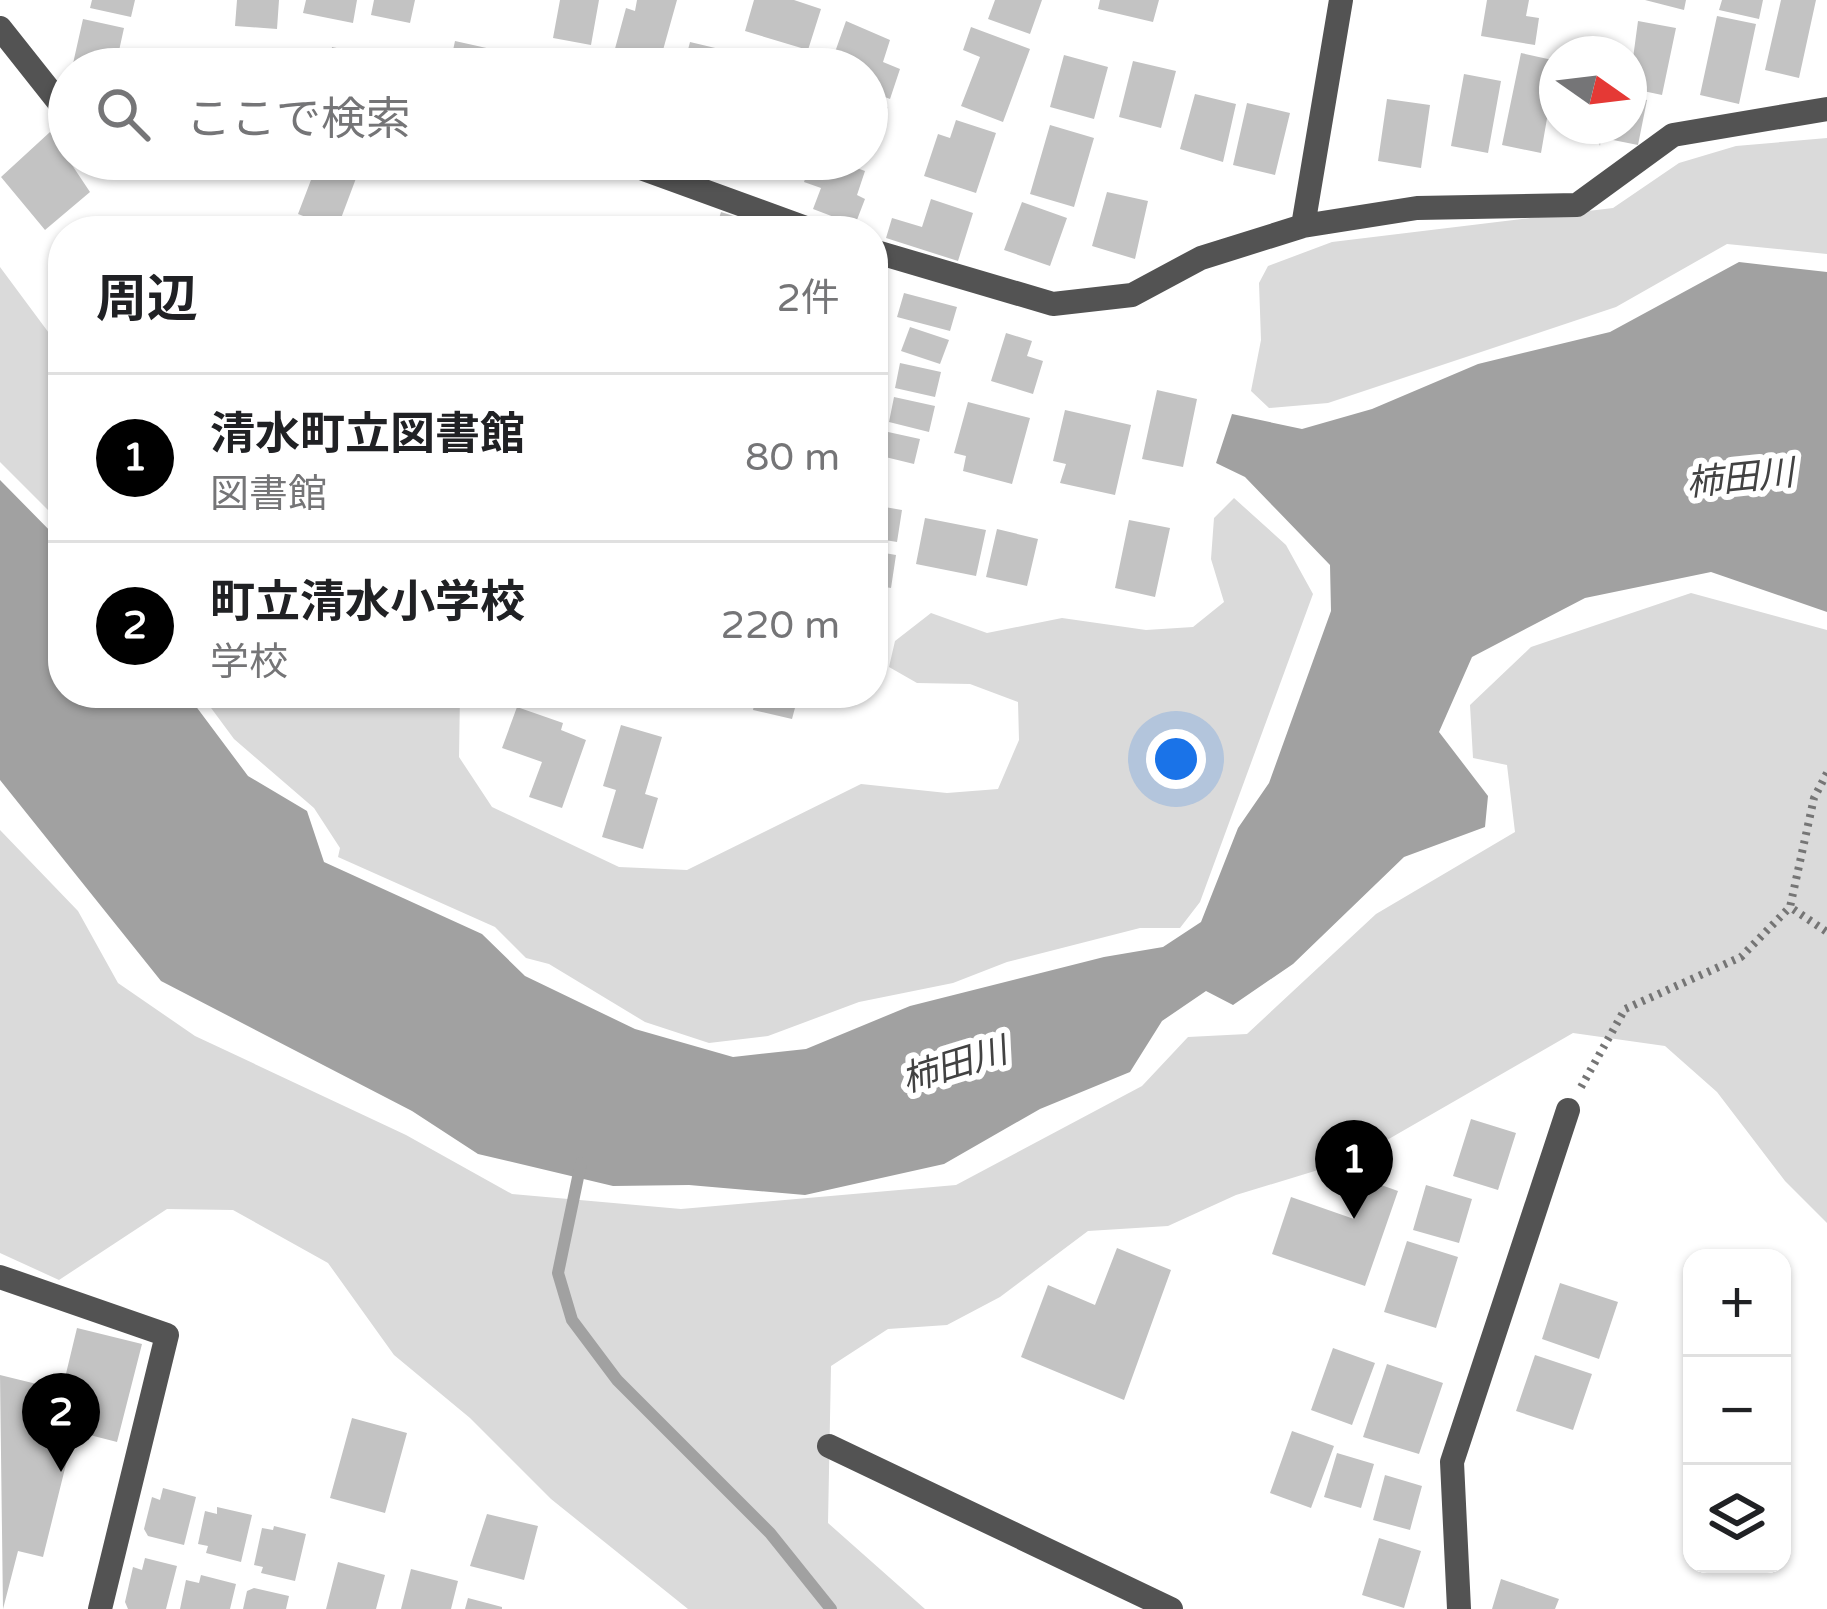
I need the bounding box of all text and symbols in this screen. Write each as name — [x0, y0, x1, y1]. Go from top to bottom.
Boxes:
north arrow — [1539, 36, 1647, 144]
search box — [48, 48, 888, 180]
icon: search — [90, 81, 156, 147]
text: ここで検索 — [186, 93, 411, 147]
text: 周辺 — [96, 269, 198, 331]
text: 2件 — [777, 275, 840, 322]
text: 清水町立図書館 — [210, 408, 525, 462]
text: 1 — [123, 434, 147, 481]
text: 80 m — [745, 434, 840, 481]
water label: 柿田川 — [1684, 451, 1800, 506]
text: 図書館 — [210, 471, 327, 518]
text: 町立清水小学校 — [210, 576, 525, 630]
text: 2 — [123, 602, 147, 649]
text: 220 m — [721, 602, 840, 649]
text: 学校 — [210, 639, 288, 686]
your location — [1146, 729, 1206, 789]
water label: 柿田川 — [897, 1028, 1016, 1102]
pin: 1 — [1315, 1120, 1393, 1219]
map controls — [1683, 1249, 1791, 1573]
button: + — [1683, 1249, 1791, 1357]
button: − — [1683, 1357, 1791, 1465]
pin: 2 — [22, 1373, 100, 1472]
button: layers — [1683, 1465, 1791, 1573]

